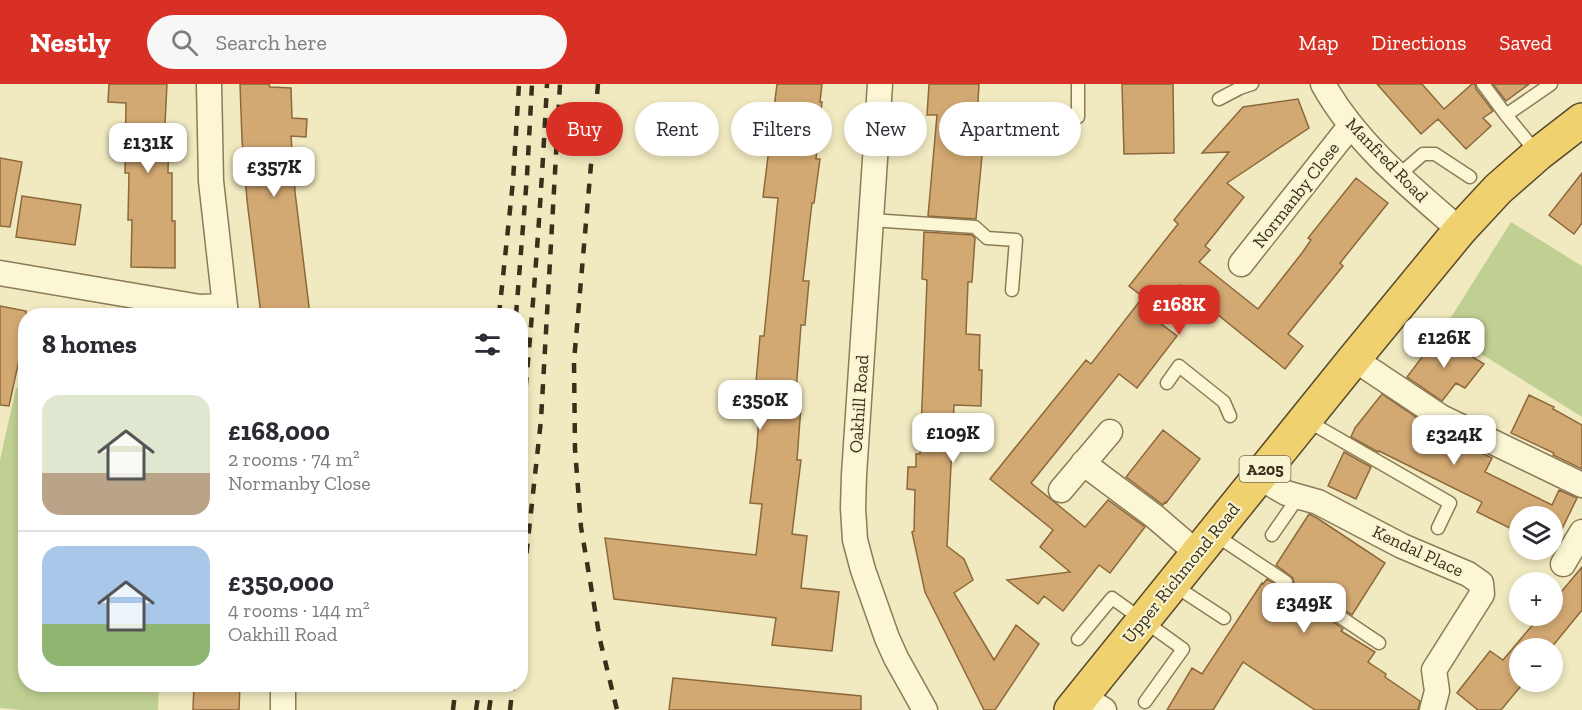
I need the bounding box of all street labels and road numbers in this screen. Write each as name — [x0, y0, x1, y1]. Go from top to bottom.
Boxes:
street label: Manfred Road — [1341, 113, 1433, 207]
street label: Normanby Close — [1248, 138, 1344, 252]
street label: Oakhill Road — [845, 354, 873, 454]
road number: A205 — [1240, 456, 1290, 482]
street label: Upper Richmond Road — [1118, 498, 1245, 648]
street label: Kendal Place — [1369, 520, 1467, 582]

